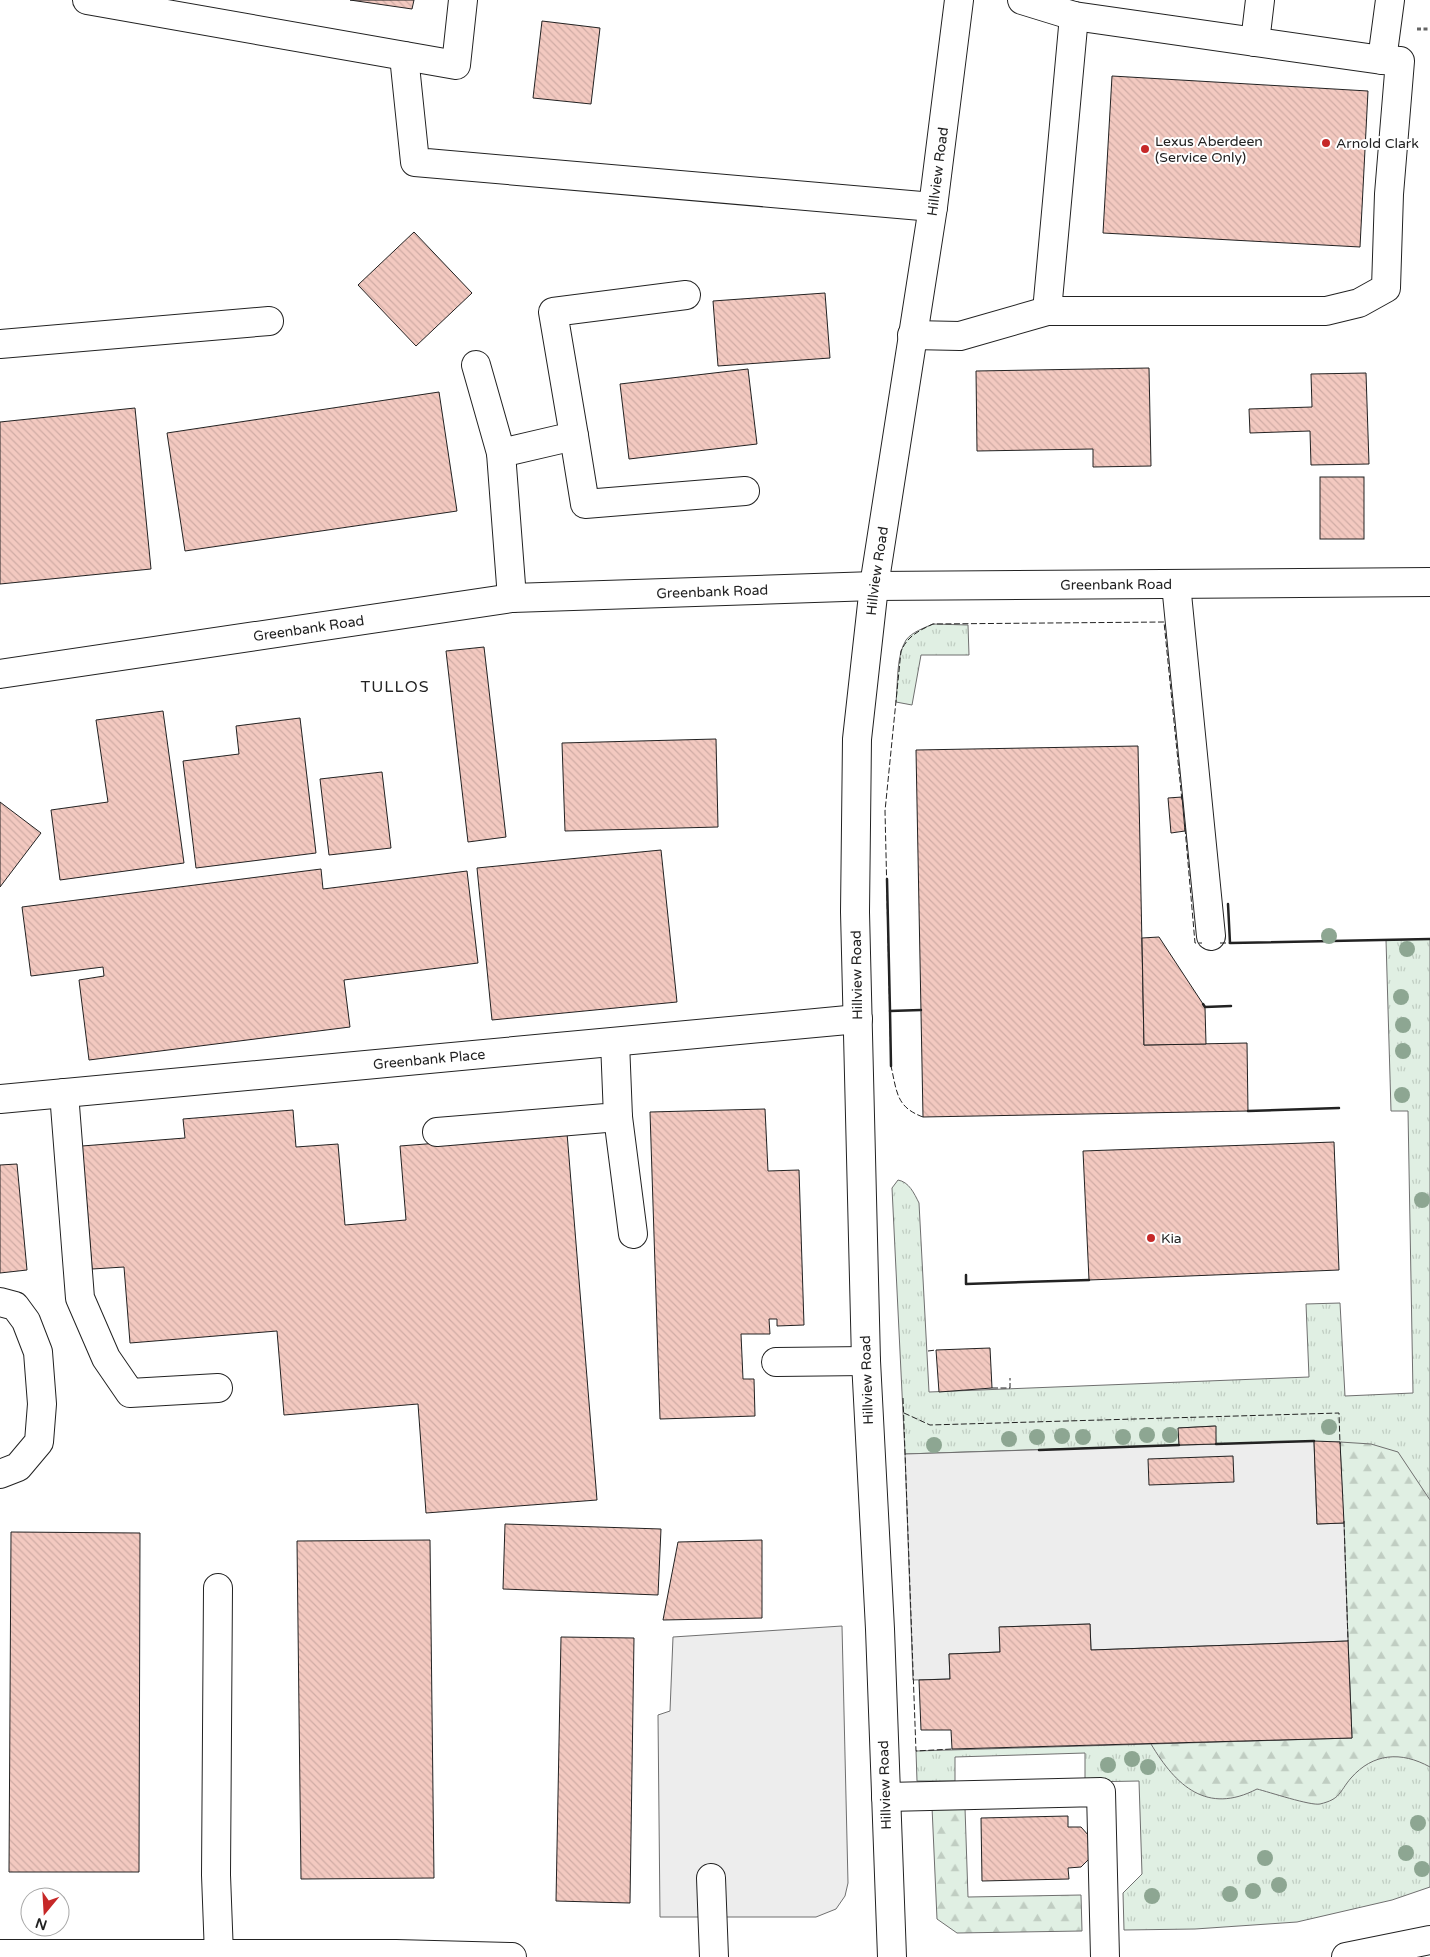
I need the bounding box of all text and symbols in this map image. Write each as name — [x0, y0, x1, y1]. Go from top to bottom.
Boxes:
street label: Hillview Road — [923, 126, 951, 217]
place label: Lexus Aberdeen (Service Only) — [1155, 133, 1263, 166]
place label: Arnold Clark — [1336, 135, 1419, 152]
marker: Arnold Clark — [1320, 137, 1332, 149]
marker: Lexus Aberdeen (Service Only) — [1139, 143, 1151, 155]
street label: Hillview Road — [862, 525, 892, 616]
street label: Greenbank Road — [1060, 575, 1172, 593]
street label: Greenbank Road — [656, 581, 768, 602]
street label: Greenbank Road — [252, 612, 365, 645]
district label: TULLOS — [360, 677, 430, 697]
street label: Hillview Road — [848, 930, 866, 1020]
street label: Greenbank Place — [372, 1045, 486, 1073]
place label: Kia — [1161, 1230, 1182, 1247]
marker: Kia — [1145, 1232, 1157, 1244]
street label: Hillview Road — [857, 1335, 877, 1425]
street label: Hillview Road — [875, 1740, 895, 1830]
north arrow — [20, 1887, 70, 1937]
text: N — [33, 1914, 49, 1934]

